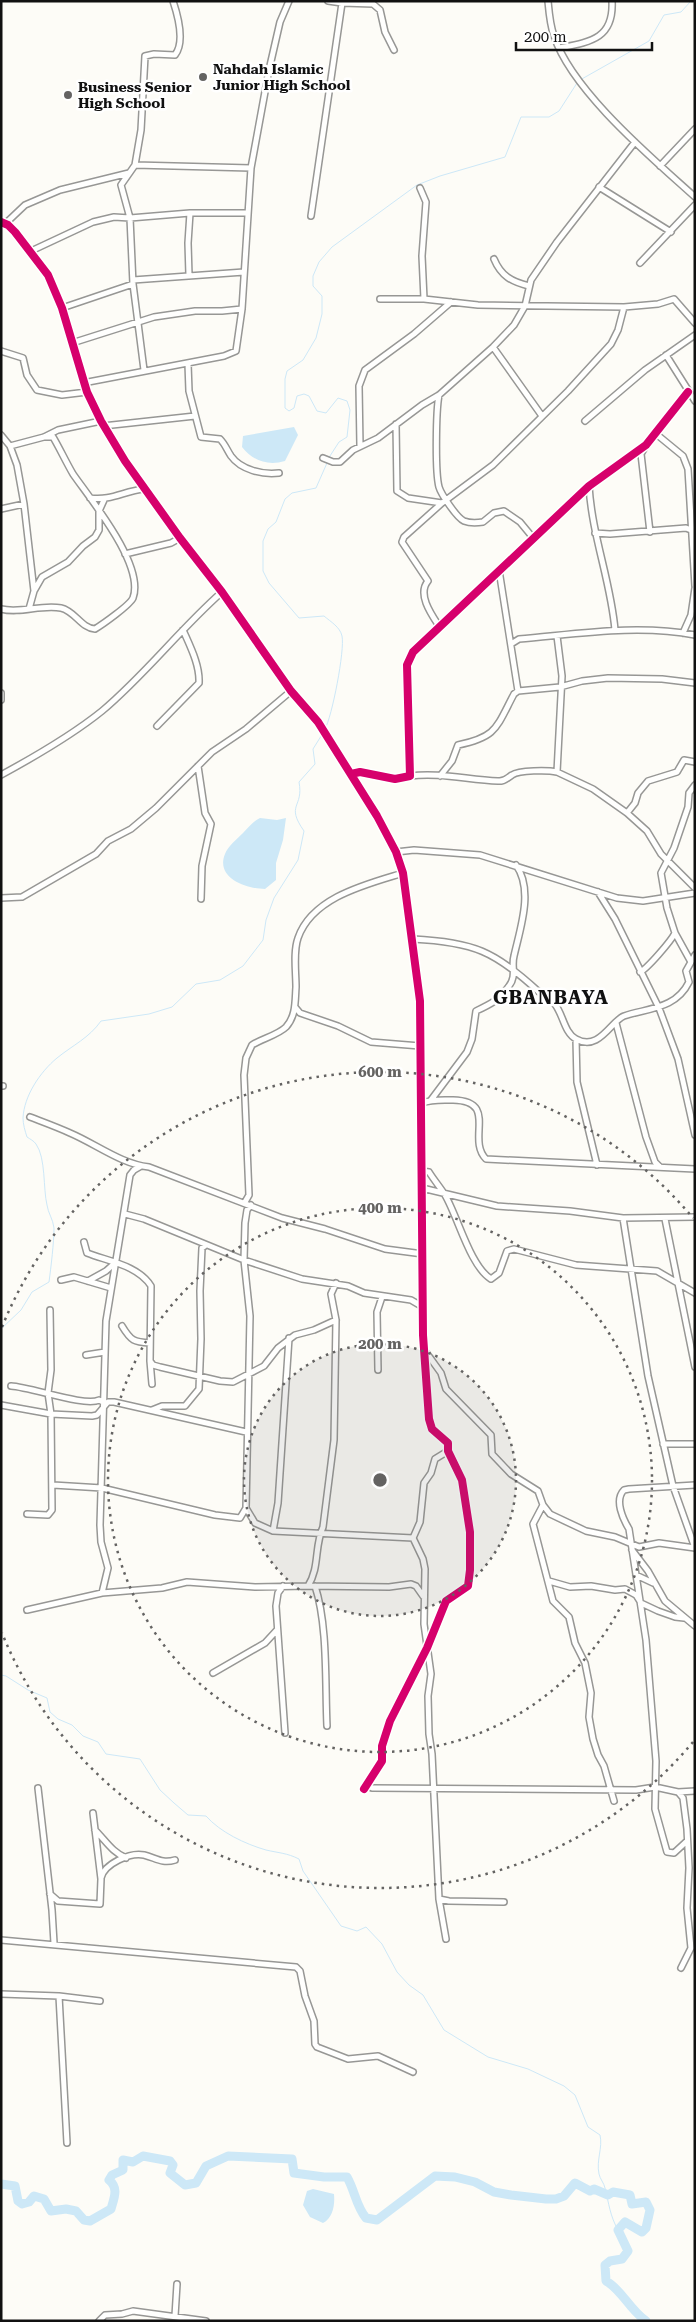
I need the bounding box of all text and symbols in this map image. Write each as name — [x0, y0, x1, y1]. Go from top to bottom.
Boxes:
scale bar — [516, 20, 652, 52]
text: 200 m — [524, 28, 567, 46]
place label: Nahdah Islamic Junior High School — [213, 61, 351, 93]
marker: Nahdah Islamic Junior High School — [197, 71, 209, 83]
place label: Business Senior High School — [78, 79, 192, 111]
marker: Business Senior High School — [62, 89, 74, 101]
district label: GBANBAYA — [493, 986, 609, 1009]
text: 600 m — [358, 1063, 402, 1081]
text: 400 m — [358, 1199, 402, 1217]
text: 200 m — [358, 1335, 402, 1353]
centre of rings — [371, 1471, 389, 1489]

